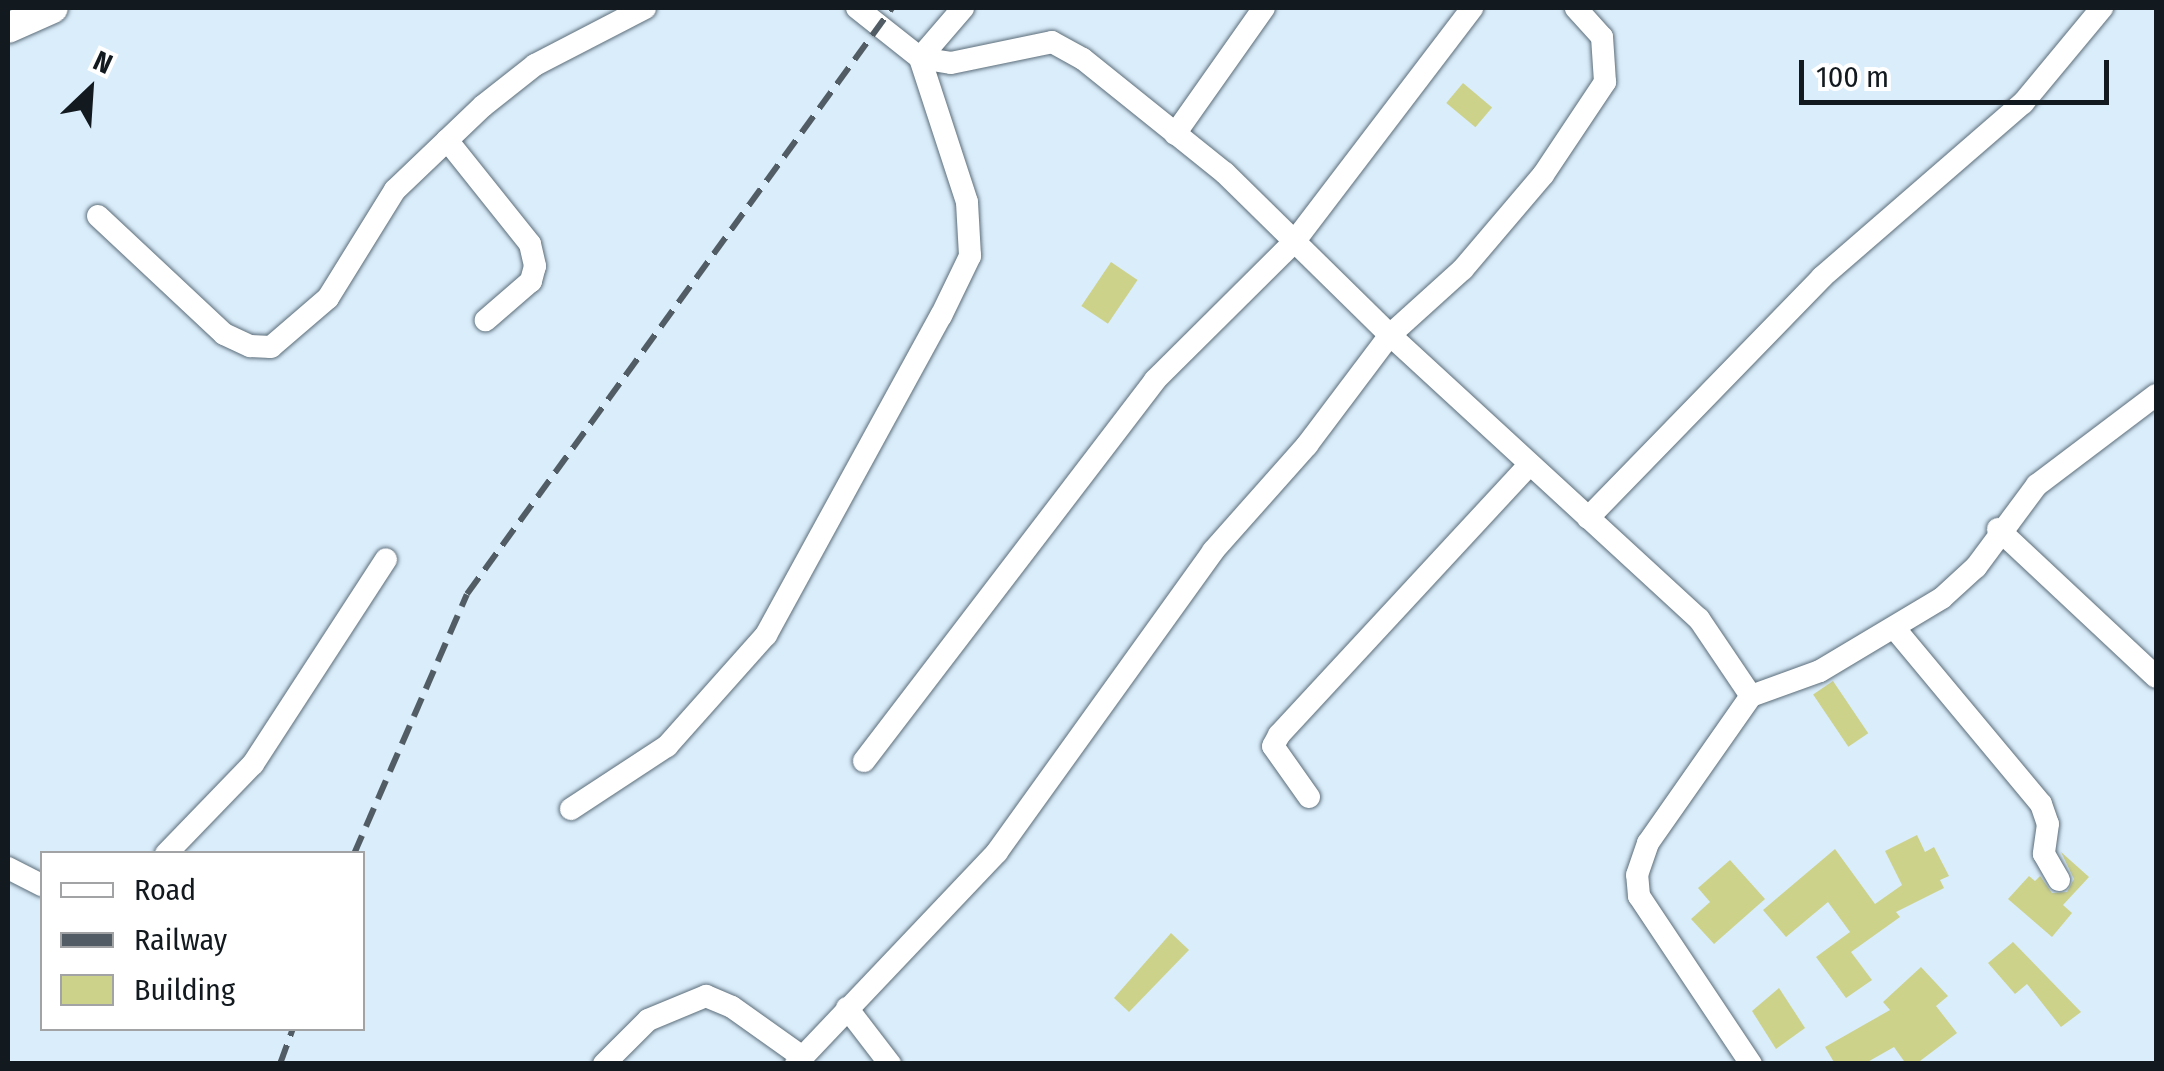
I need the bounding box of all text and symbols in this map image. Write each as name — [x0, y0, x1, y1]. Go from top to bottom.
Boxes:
north arrow — [40, 40, 140, 140]
scale bar — [1804, 40, 2114, 102]
text: N — [88, 44, 117, 81]
text: 100 m — [1816, 59, 1889, 95]
legend — [40, 851, 365, 1031]
text: Road — [134, 872, 196, 908]
text: Railway — [134, 922, 227, 958]
text: Building — [134, 972, 235, 1008]

